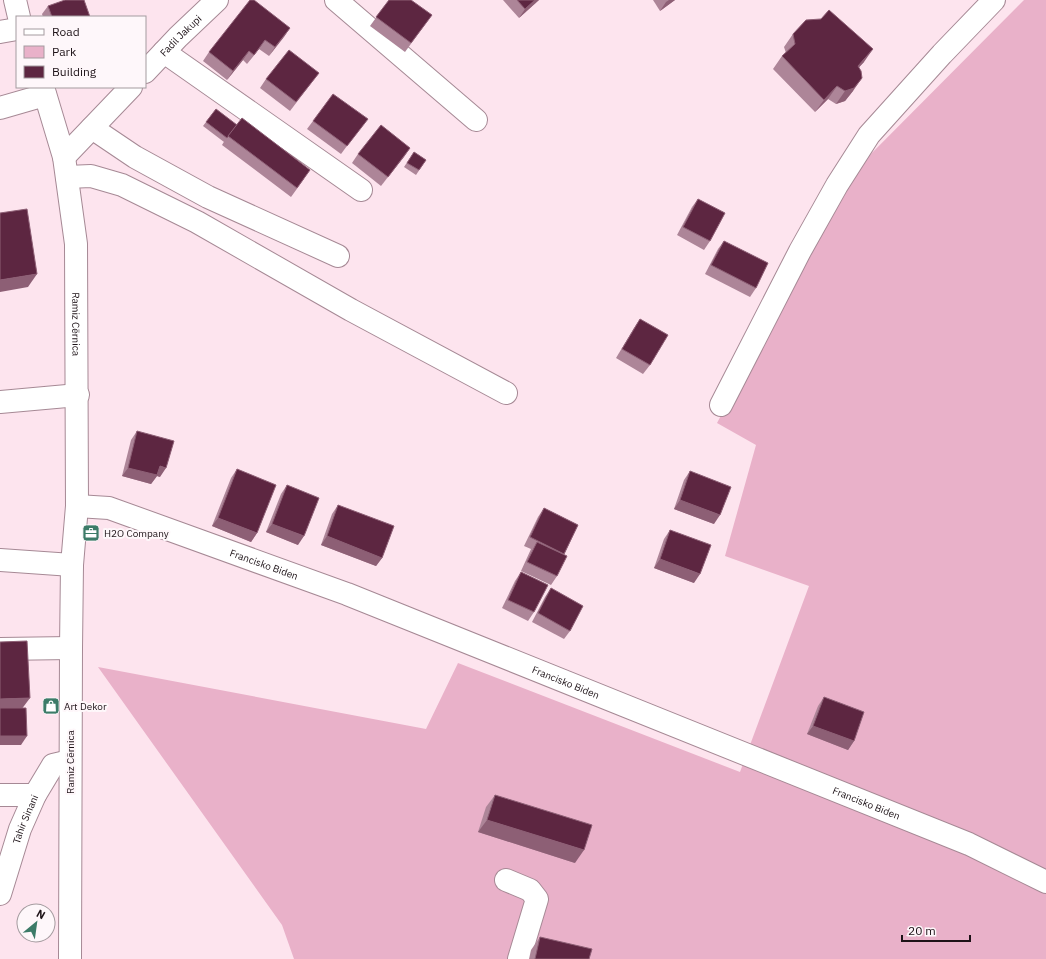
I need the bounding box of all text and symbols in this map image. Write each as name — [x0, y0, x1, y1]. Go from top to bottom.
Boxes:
street label: Fadil Jakupi — [157, 12, 204, 59]
legend — [16, 16, 146, 88]
text: Road — [52, 24, 80, 39]
text: Park — [52, 44, 77, 59]
text: Building — [52, 64, 97, 79]
street label: Ramiz Cërnica — [70, 292, 83, 357]
office icon: H2O Company — [81, 523, 101, 543]
place label: H2O Company — [104, 527, 169, 540]
street label: Francisko Biden — [228, 546, 300, 582]
street label: Francisko Biden — [530, 663, 601, 701]
shop icon: Art Dekor — [41, 696, 61, 716]
place label: Art Dekor — [64, 700, 107, 713]
street label: Ramiz Cërnica — [64, 729, 77, 794]
street label: Francisko Biden — [831, 783, 902, 822]
street label: Tahir Sinani — [9, 792, 41, 845]
north arrow — [16, 903, 56, 943]
text: N — [34, 906, 48, 922]
scale bar — [902, 917, 970, 943]
text: 20 m — [908, 923, 936, 938]

